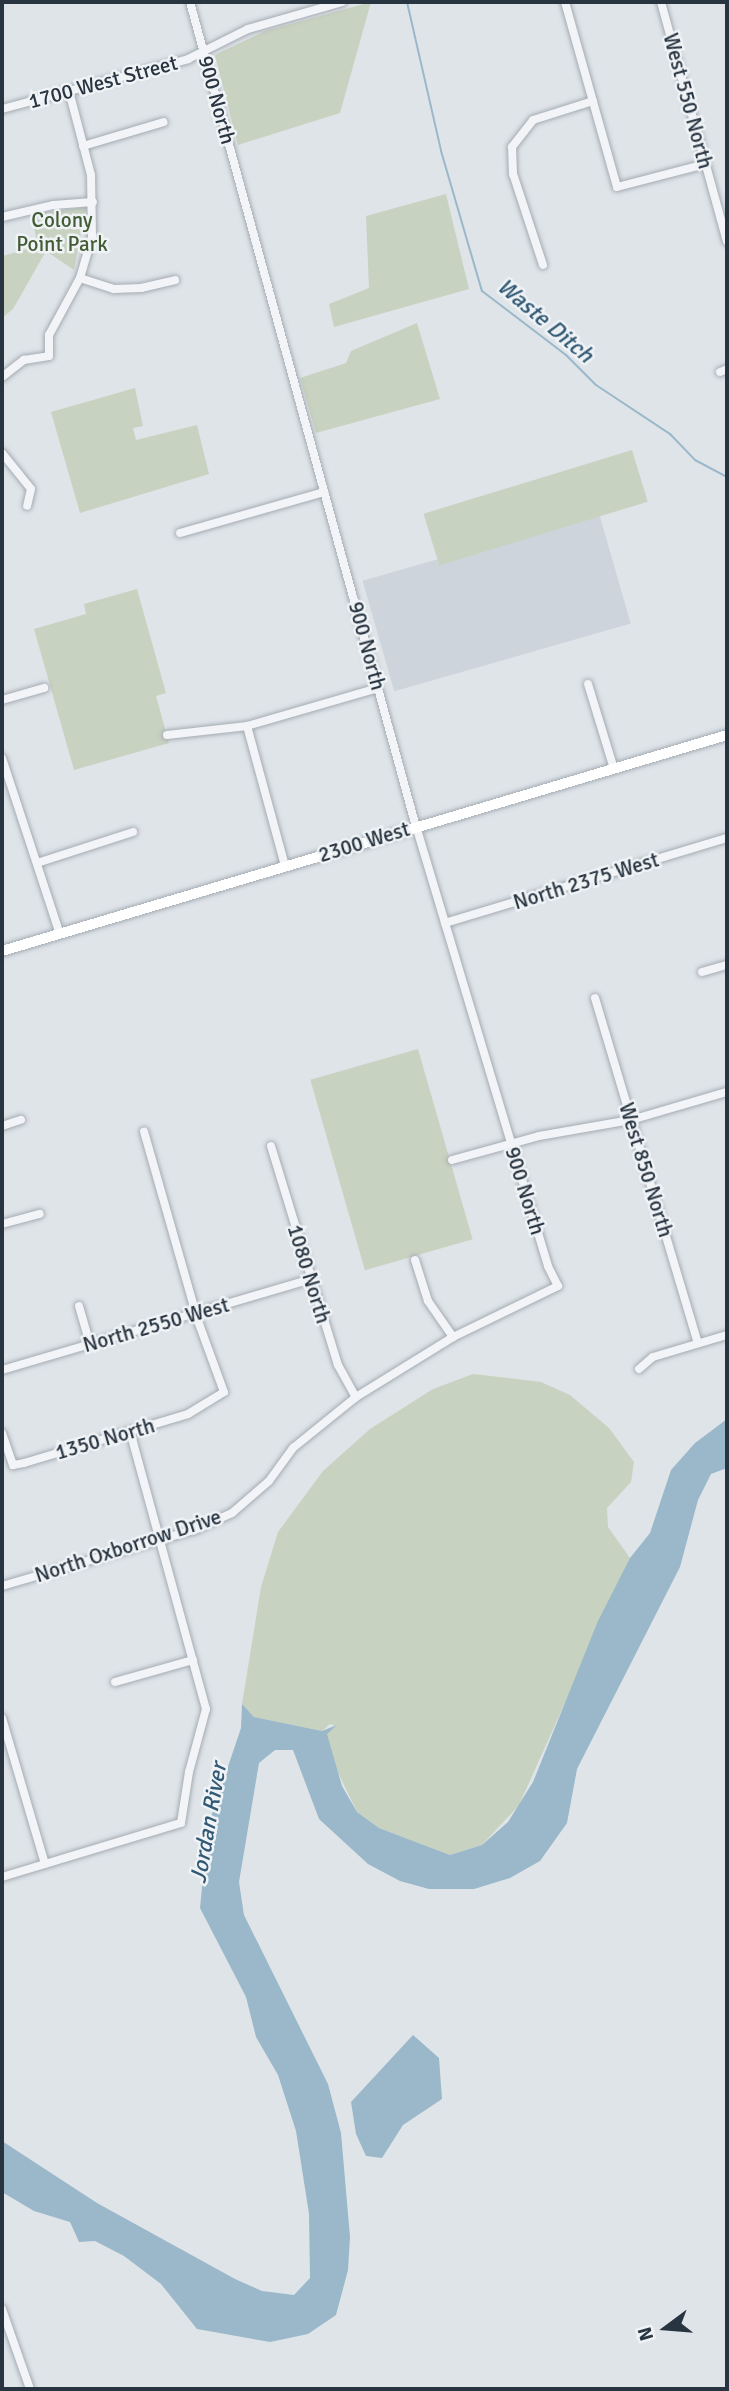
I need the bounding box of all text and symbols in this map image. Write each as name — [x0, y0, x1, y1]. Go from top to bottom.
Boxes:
street label: West 550 North — [658, 30, 718, 172]
street label: 1700 West Street — [26, 50, 180, 114]
street label: 900 North — [193, 53, 241, 147]
park label: Colony Point Park — [16, 207, 108, 257]
water label: Waste Ditch — [491, 273, 599, 369]
street label: 900 North — [343, 599, 391, 693]
street label: 2300 West — [315, 816, 413, 868]
street label: North 2375 West — [510, 847, 662, 915]
street label: West 850 North — [614, 1100, 678, 1240]
street label: 900 North — [500, 1144, 550, 1238]
street label: 1080 North — [282, 1221, 336, 1327]
street label: North 2550 West — [80, 1292, 232, 1358]
street label: 1350 North — [52, 1413, 158, 1465]
street label: North Oxborrow Drive — [32, 1504, 224, 1588]
water label: Jordan River — [185, 1761, 233, 1885]
north arrow — [631, 2293, 701, 2363]
text: N — [632, 2324, 659, 2343]

